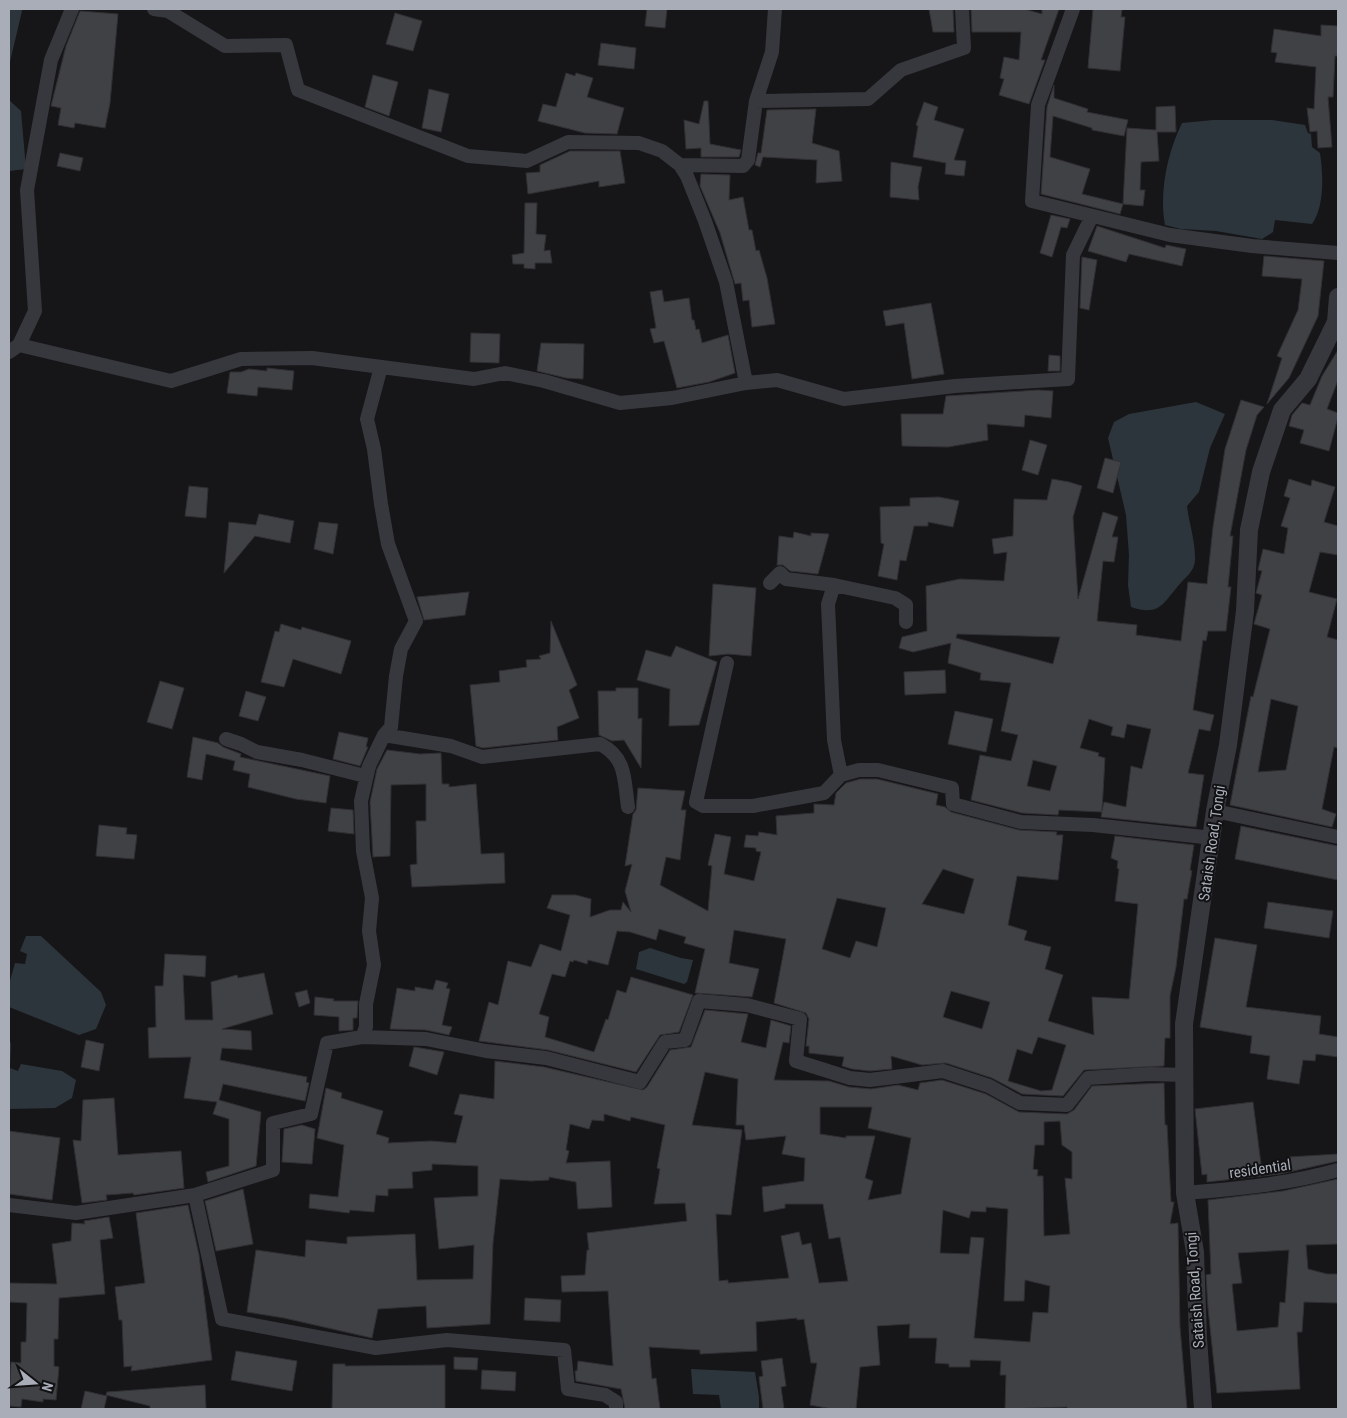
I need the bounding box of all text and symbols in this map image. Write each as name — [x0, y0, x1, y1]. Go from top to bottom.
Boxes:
street label: Sataish Road, Tongi — [1195, 784, 1229, 902]
street label: residential — [1228, 1156, 1292, 1182]
street label: Sataish Road, Tongi — [1182, 1231, 1208, 1349]
north arrow — [10, 1358, 60, 1408]
text: N — [39, 1380, 56, 1393]

